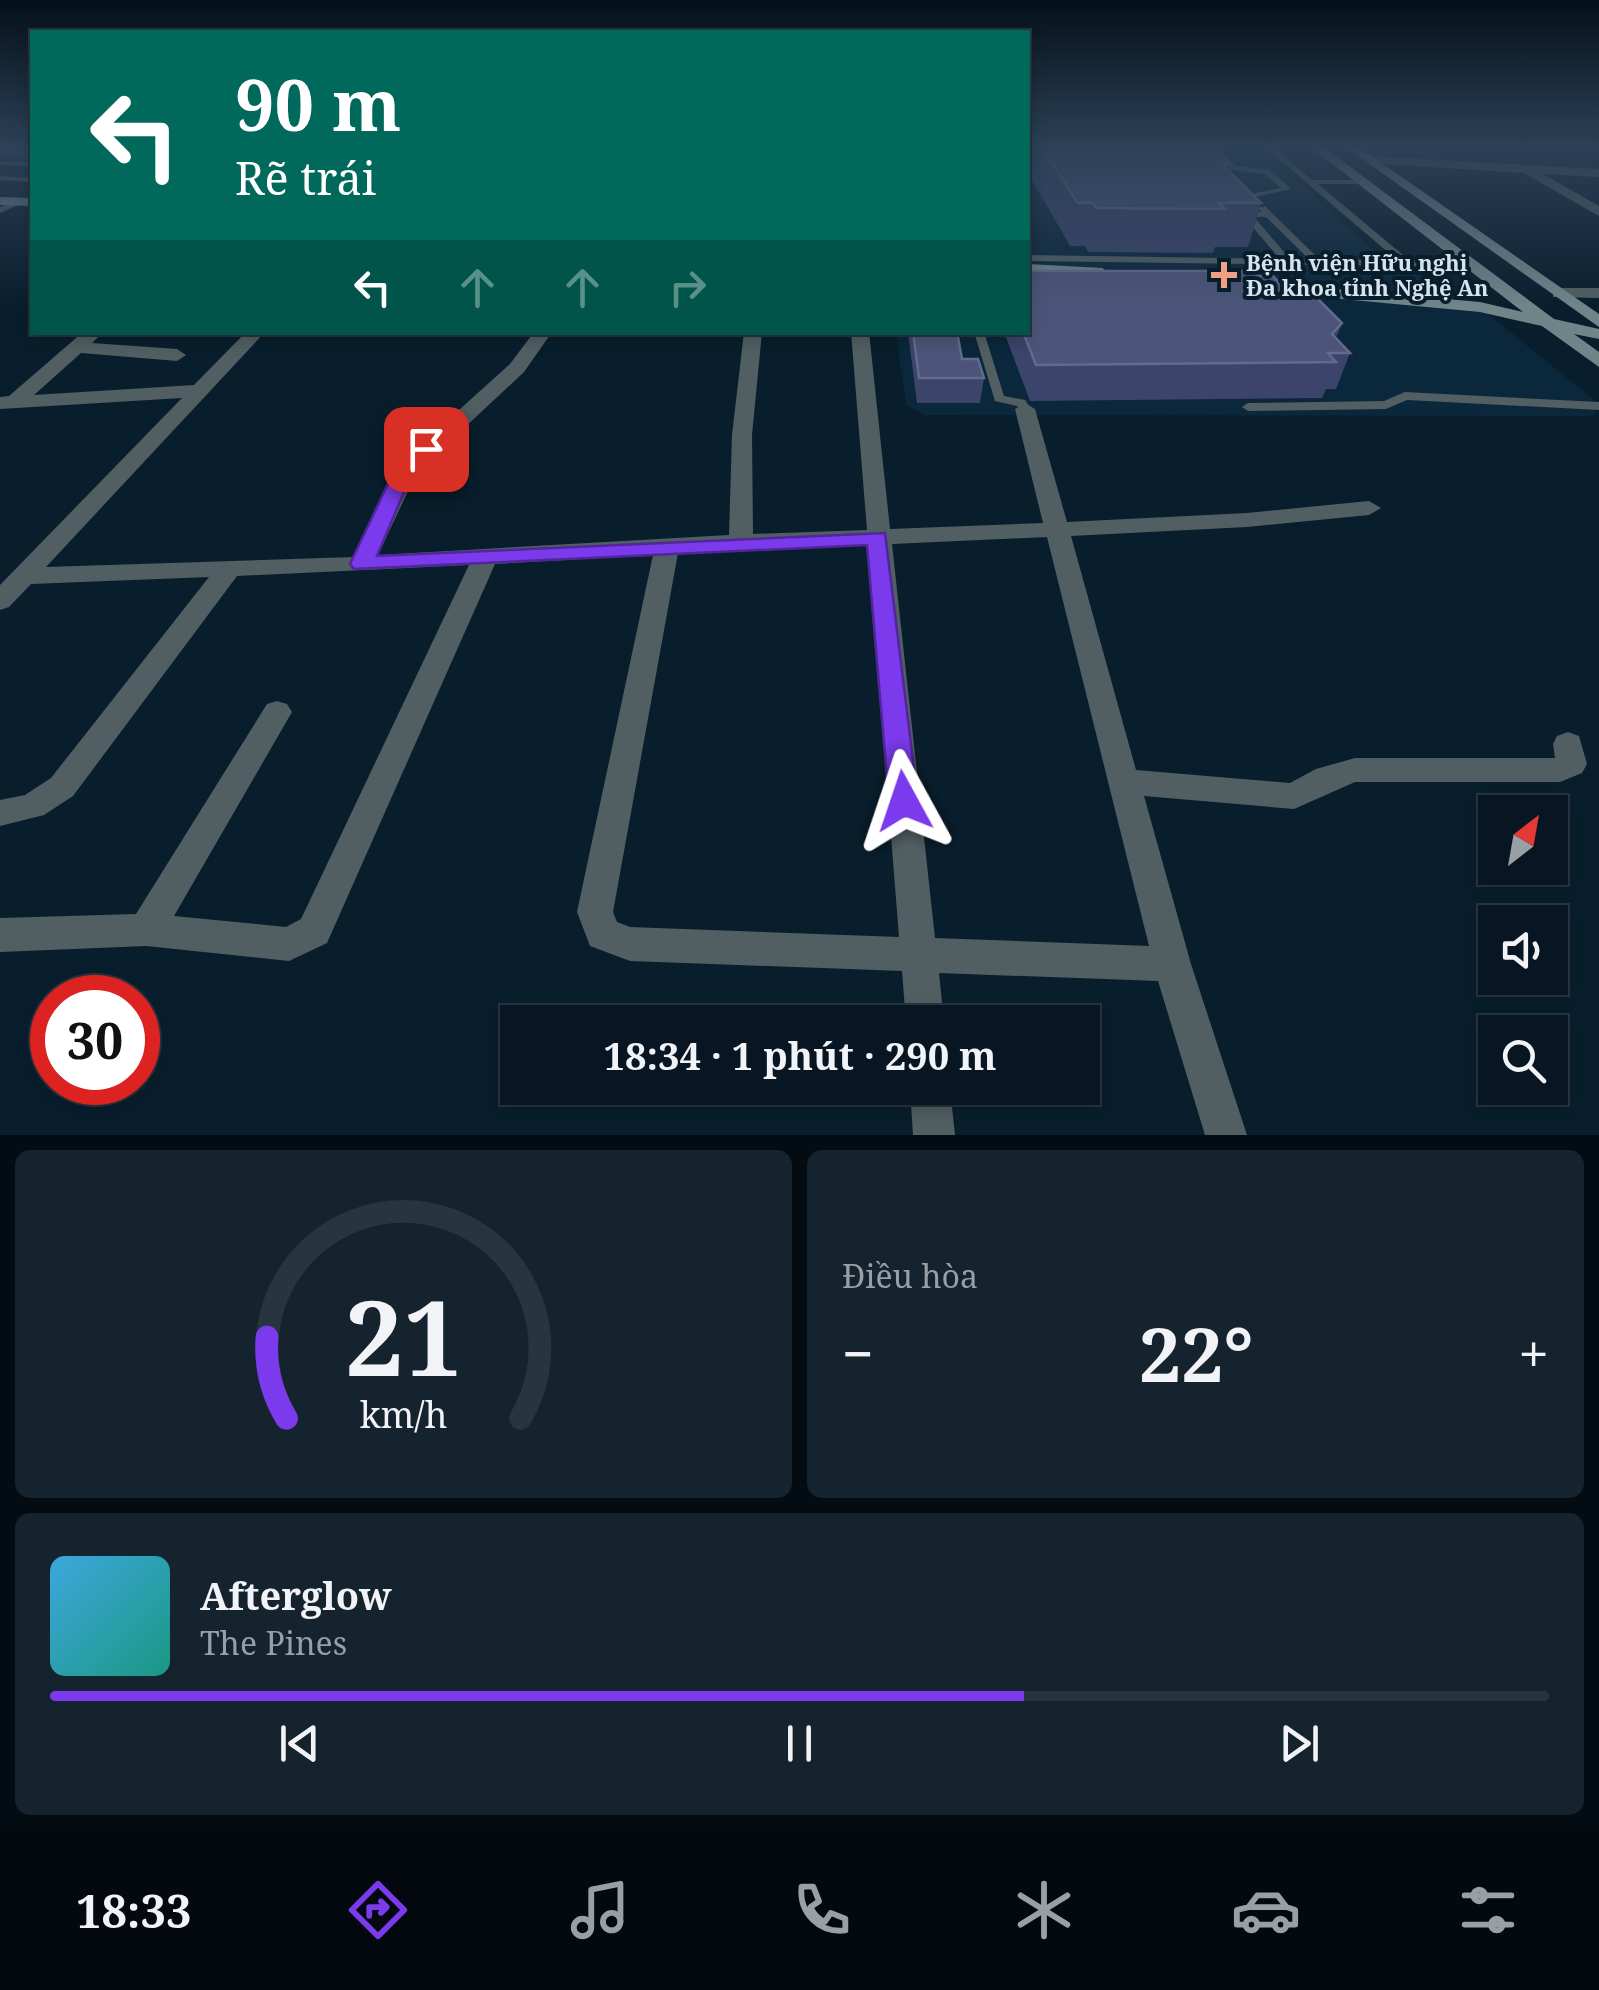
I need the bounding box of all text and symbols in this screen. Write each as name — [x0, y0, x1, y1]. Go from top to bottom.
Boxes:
text: 90 m — [235, 56, 401, 152]
icon: left — [70, 70, 200, 200]
text: Rẽ trái — [235, 147, 376, 208]
place label: Bệnh viện Hữu nghị Đa khoa tỉnh Nghệ An — [1246, 247, 1489, 302]
icon: left — [345, 260, 400, 315]
icon: ahead — [450, 260, 505, 315]
icon: ahead — [555, 260, 610, 315]
icon: right — [660, 260, 715, 315]
marker: Bệnh viện Hữu nghị Đa khoa tỉnh Nghệ An — [1211, 262, 1237, 288]
pin — [384, 407, 469, 492]
icon: arrive — [399, 422, 454, 477]
position arrow — [852, 749, 956, 853]
north arrow — [1478, 795, 1568, 885]
map controls — [1478, 795, 1568, 1105]
button: sound — [1478, 905, 1568, 995]
speed limit sign: 30 — [30, 975, 160, 1105]
button: search — [1478, 1015, 1568, 1105]
text: 18:34 · 1 phút · 290 m — [604, 1029, 997, 1081]
text: Điều hòa — [842, 1254, 978, 1297]
text: 21 — [345, 1265, 462, 1406]
text: 22° — [1139, 1302, 1253, 1404]
text: − — [842, 1315, 874, 1390]
text: + — [1518, 1315, 1549, 1390]
text: km/h — [360, 1390, 447, 1438]
text: Afterglow — [200, 1569, 392, 1621]
text: The Pines — [200, 1621, 347, 1664]
icon: previous — [272, 1716, 327, 1771]
icon: pause — [772, 1716, 827, 1771]
icon: next — [1272, 1716, 1327, 1771]
icon: directions — [343, 1875, 413, 1945]
icon: music — [565, 1875, 635, 1945]
icon: phone — [787, 1875, 857, 1945]
icon: climate — [1009, 1875, 1079, 1945]
icon: car — [1231, 1875, 1301, 1945]
icon: filters — [1453, 1875, 1523, 1945]
text: 18:33 — [76, 1880, 191, 1941]

